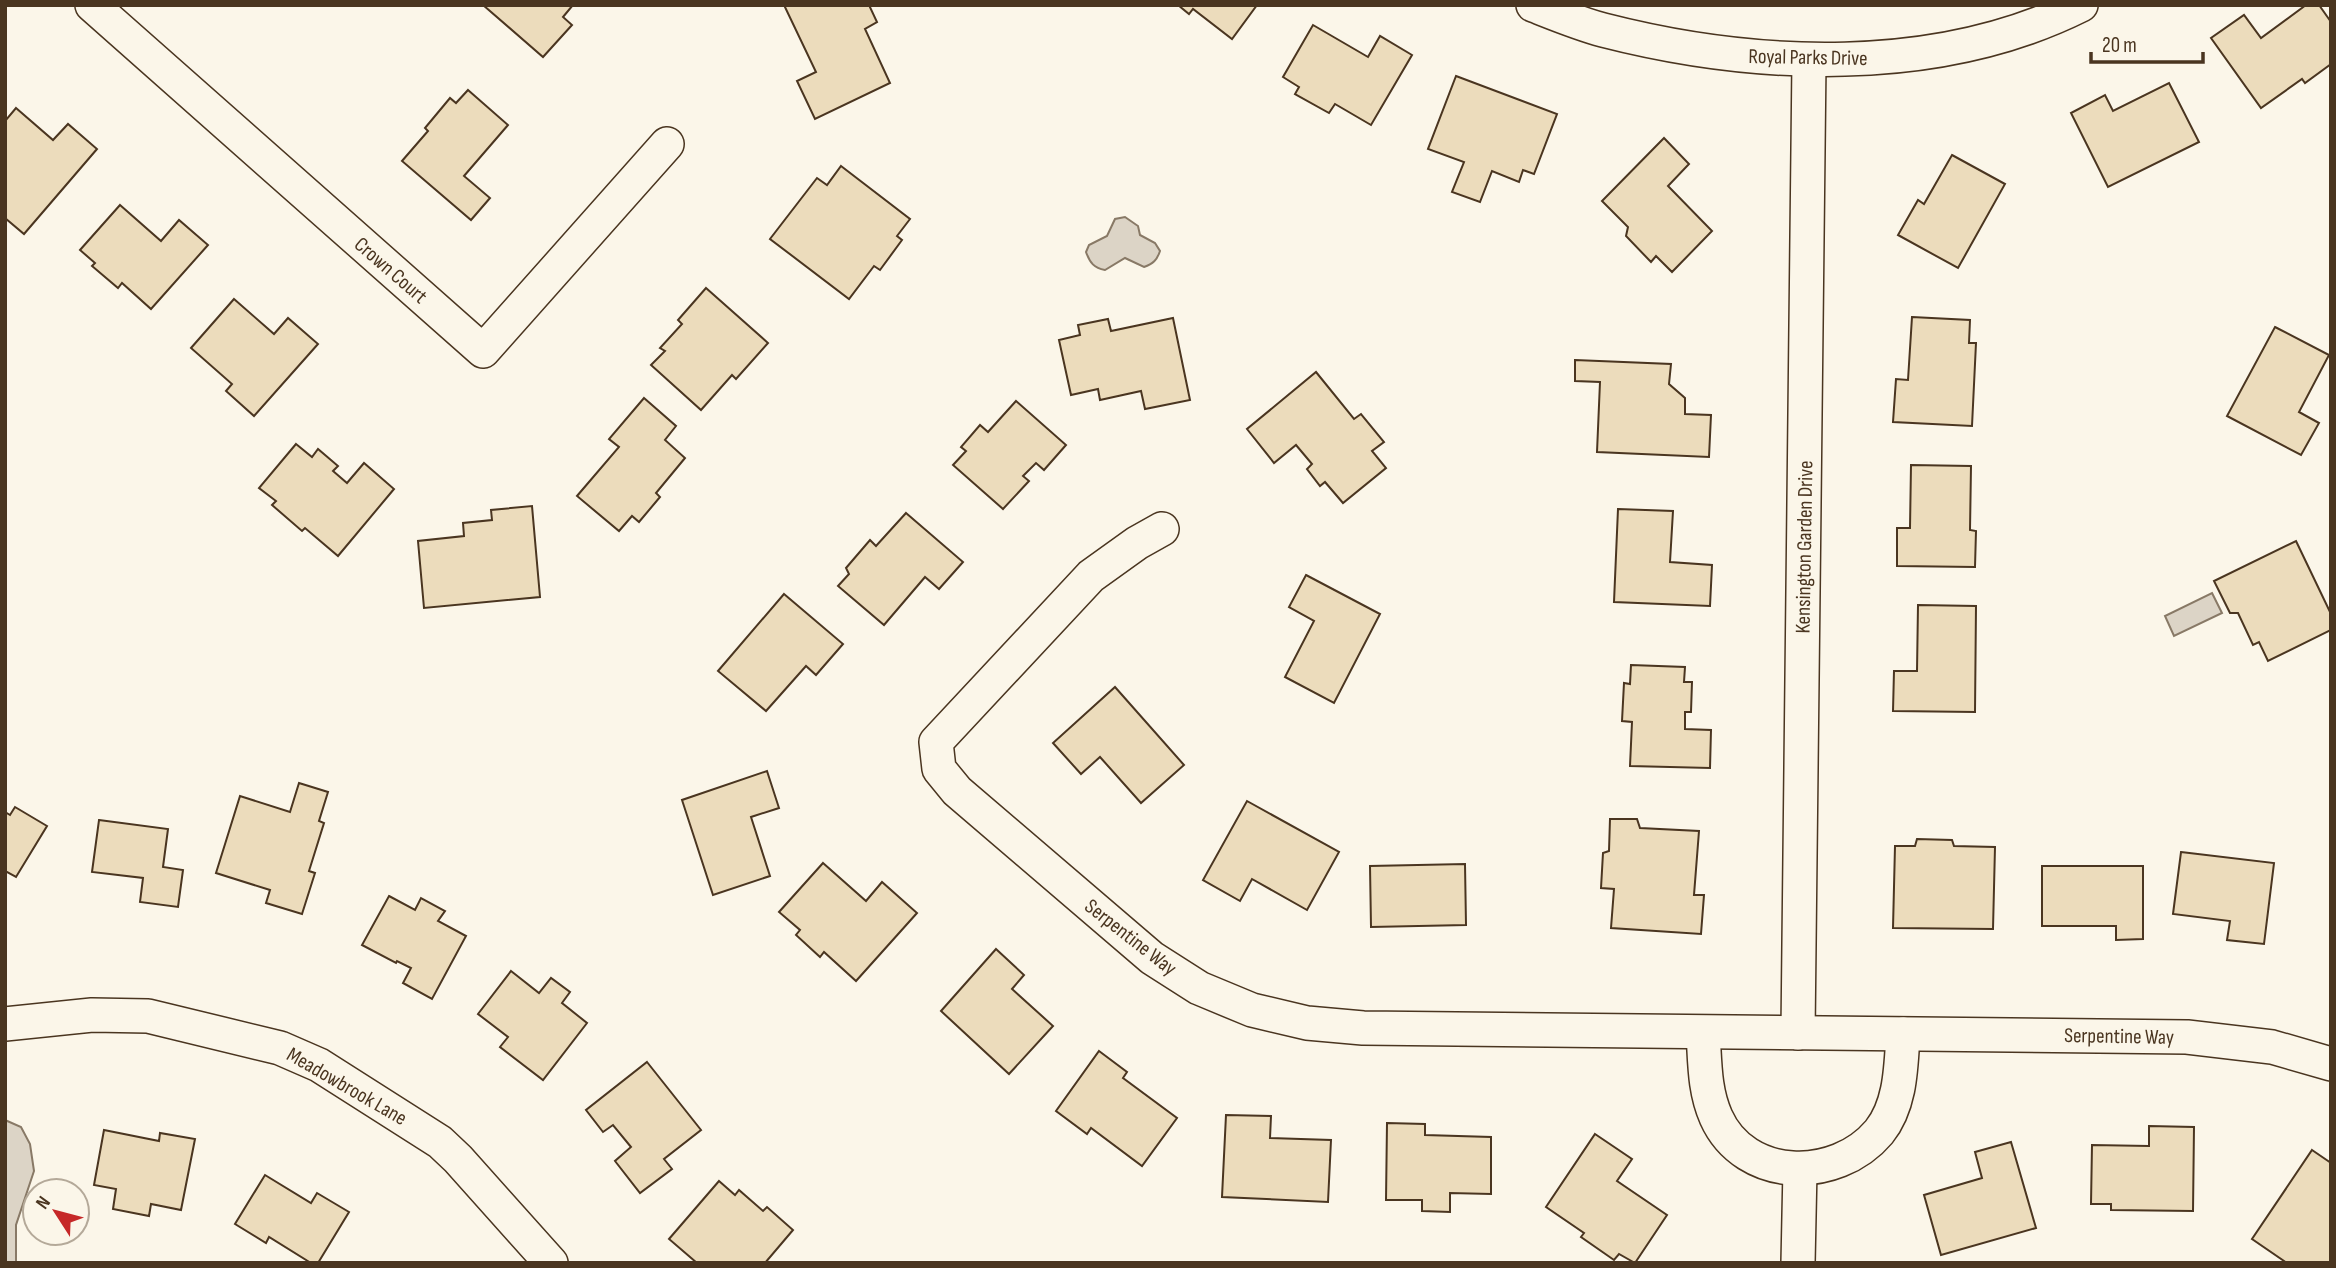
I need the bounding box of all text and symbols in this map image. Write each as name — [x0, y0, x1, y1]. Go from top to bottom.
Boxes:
scale bar — [2091, 21, 2203, 65]
text: 20 m — [2102, 33, 2137, 58]
street label: Royal Parks Drive — [1748, 44, 1868, 71]
street label: Crown Court — [349, 232, 432, 309]
street label: Kensington Garden Drive — [1790, 460, 1819, 634]
street label: Serpentine Way — [1080, 894, 1182, 981]
street label: Serpentine Way — [2064, 1023, 2174, 1050]
street label: Meadowbrook Lane — [282, 1042, 411, 1131]
north arrow — [21, 1177, 91, 1247]
text: N — [31, 1192, 56, 1214]

